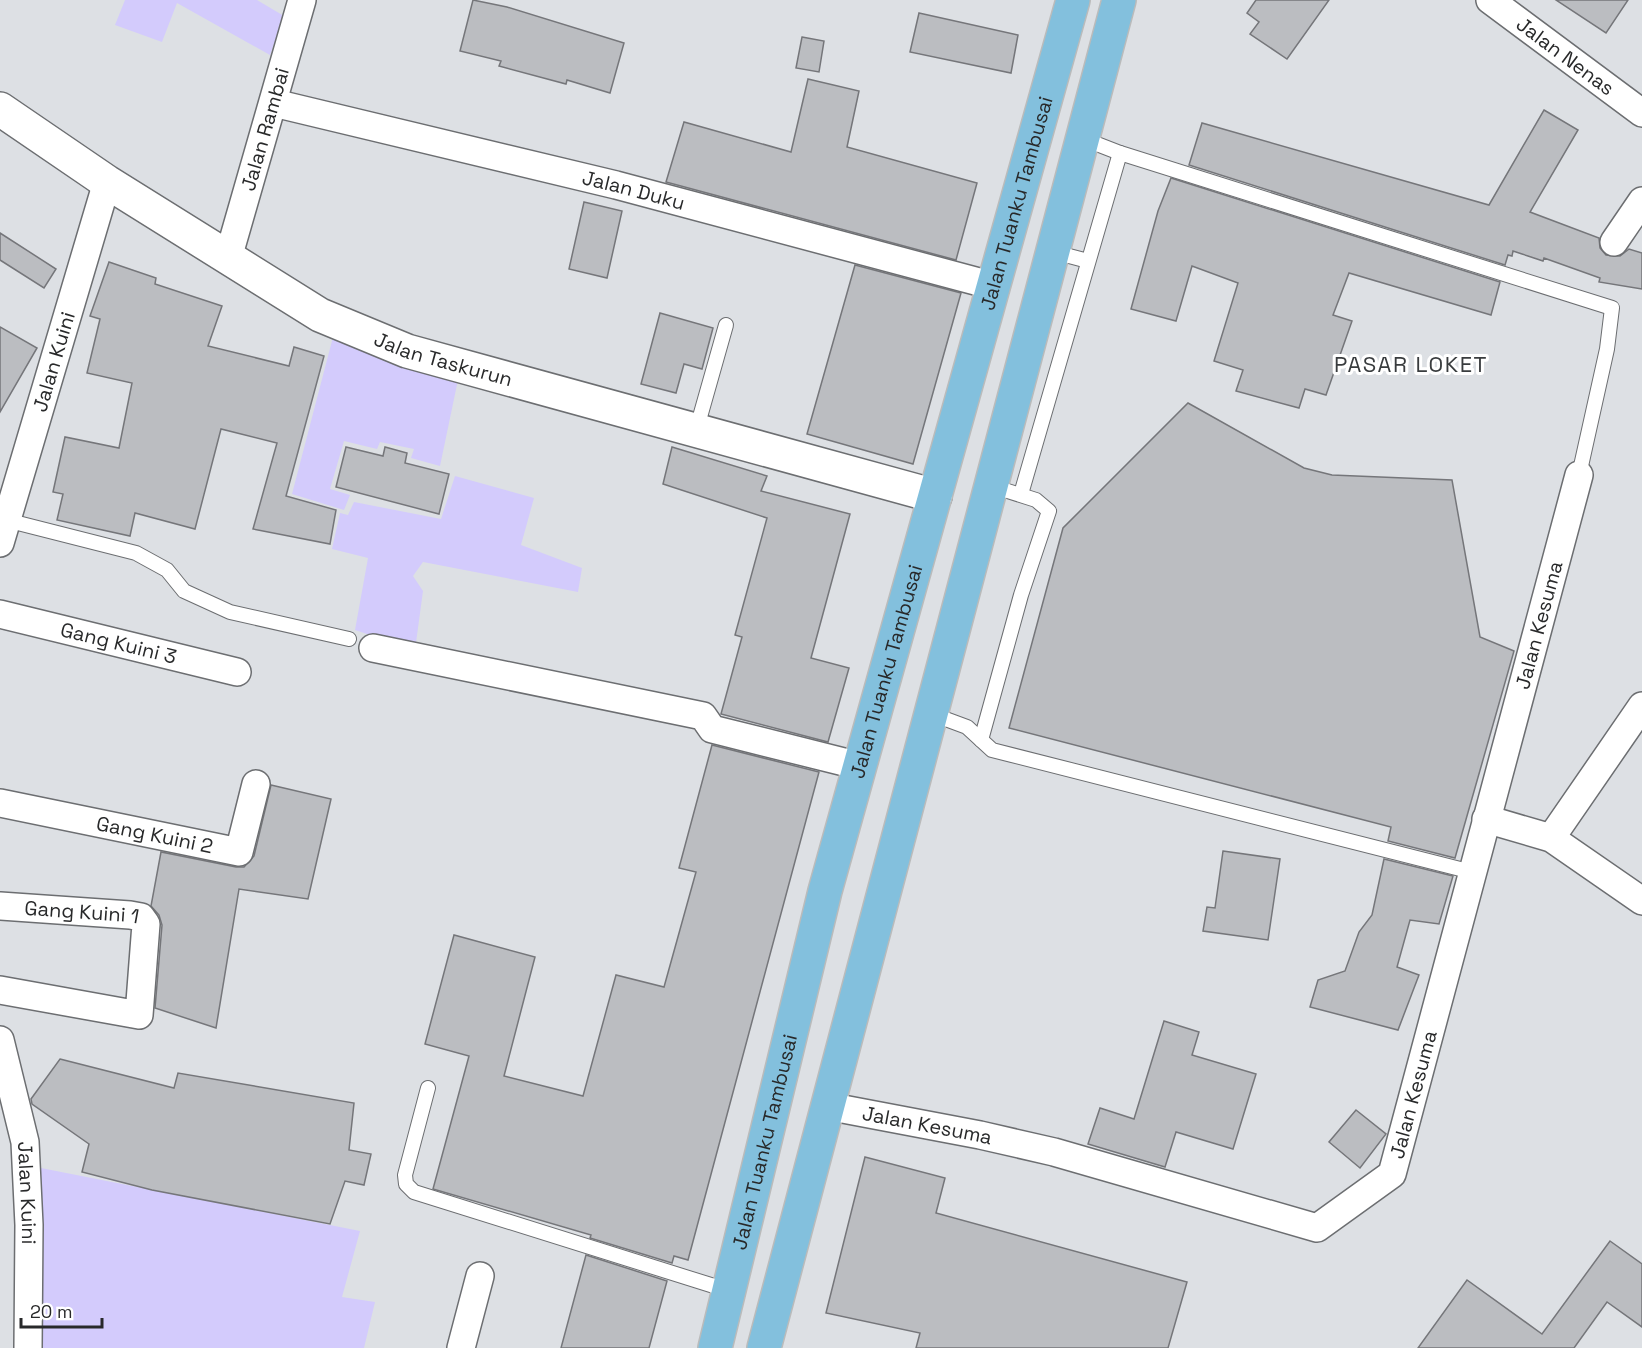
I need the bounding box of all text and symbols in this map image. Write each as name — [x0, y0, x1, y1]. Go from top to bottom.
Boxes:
street label: Jalan Nenas — [1511, 11, 1620, 101]
street label: Jalan Rambai — [235, 64, 295, 194]
street label: Jalan Tuanku Tambusai — [974, 93, 1059, 313]
street label: Jalan Duku — [580, 164, 688, 216]
street label: Jalan Kuini — [27, 309, 81, 415]
street label: Jalan Taskurun — [370, 326, 515, 392]
district label: PASAR LOKET — [1334, 350, 1488, 378]
street label: Jalan Kesuma — [1509, 558, 1568, 692]
street label: Jalan Tuanku Tambusai — [844, 562, 928, 781]
street label: Gang Kuini 3 — [58, 616, 179, 670]
street label: Gang Kuini 2 — [94, 810, 215, 859]
street label: Gang Kuini 1 — [24, 895, 141, 929]
street label: Jalan Kesuma — [1384, 1028, 1443, 1162]
street label: Jalan Tuanku Tambusai — [726, 1031, 803, 1252]
street label: Jalan Kesuma — [860, 1100, 995, 1150]
street label: Jalan Kuini — [12, 1141, 42, 1245]
scale bar — [21, 1291, 102, 1329]
text: 20 m — [30, 1300, 73, 1323]

